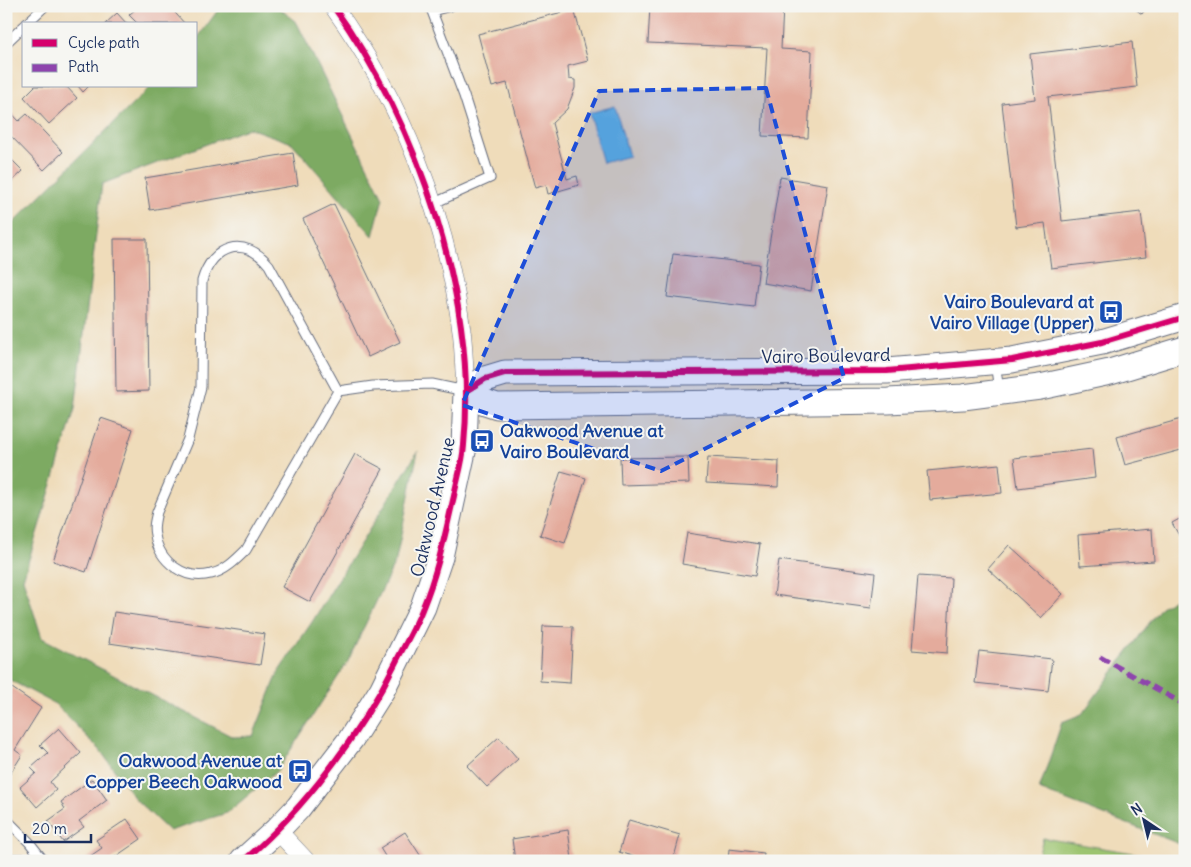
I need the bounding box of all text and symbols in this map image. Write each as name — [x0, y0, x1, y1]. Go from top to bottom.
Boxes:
legend — [22, 22, 198, 88]
text: Cycle path — [68, 33, 140, 52]
text: Path — [68, 57, 99, 76]
place label: Vairo Boulevard at Vairo Village (Upper) — [930, 290, 1095, 334]
bus stop icon: Vairo Boulevard at Vairo Village (Upper) — [1098, 299, 1124, 325]
street label: Vairo Boulevard — [761, 343, 891, 368]
place label: Oakwood Avenue at Vairo Boulevard — [500, 419, 665, 463]
bus stop icon: Oakwood Avenue at Vairo Boulevard — [469, 428, 495, 454]
street label: Oakwood Avenue — [405, 435, 460, 579]
place label: Oakwood Avenue at Copper Beech Oakwood — [85, 749, 283, 793]
bus stop icon: Oakwood Avenue at Copper Beech Oakwood — [287, 758, 313, 784]
north arrow — [1118, 794, 1168, 844]
text: N — [1127, 799, 1146, 820]
scale bar — [25, 812, 91, 844]
text: 20 m — [32, 819, 67, 838]

